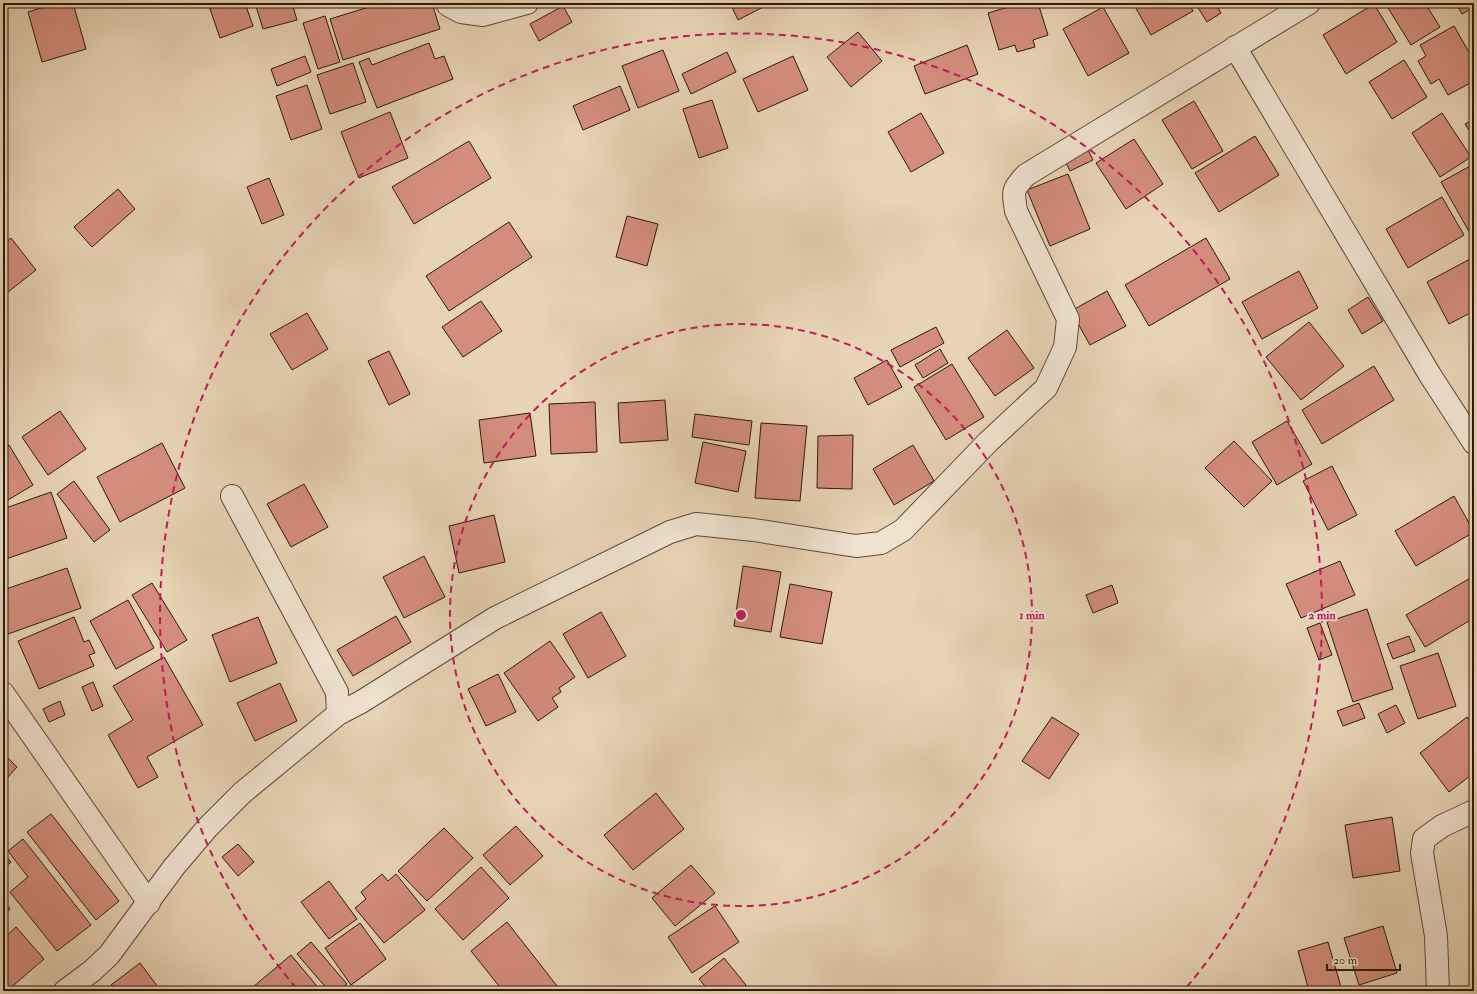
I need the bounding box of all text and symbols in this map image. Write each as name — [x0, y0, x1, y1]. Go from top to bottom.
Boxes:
centre of rings — [734, 608, 748, 622]
text: 1 min — [1019, 608, 1046, 623]
text: 2 min — [1308, 608, 1336, 623]
scale bar — [1327, 946, 1400, 972]
text: 20 m — [1333, 953, 1358, 968]

